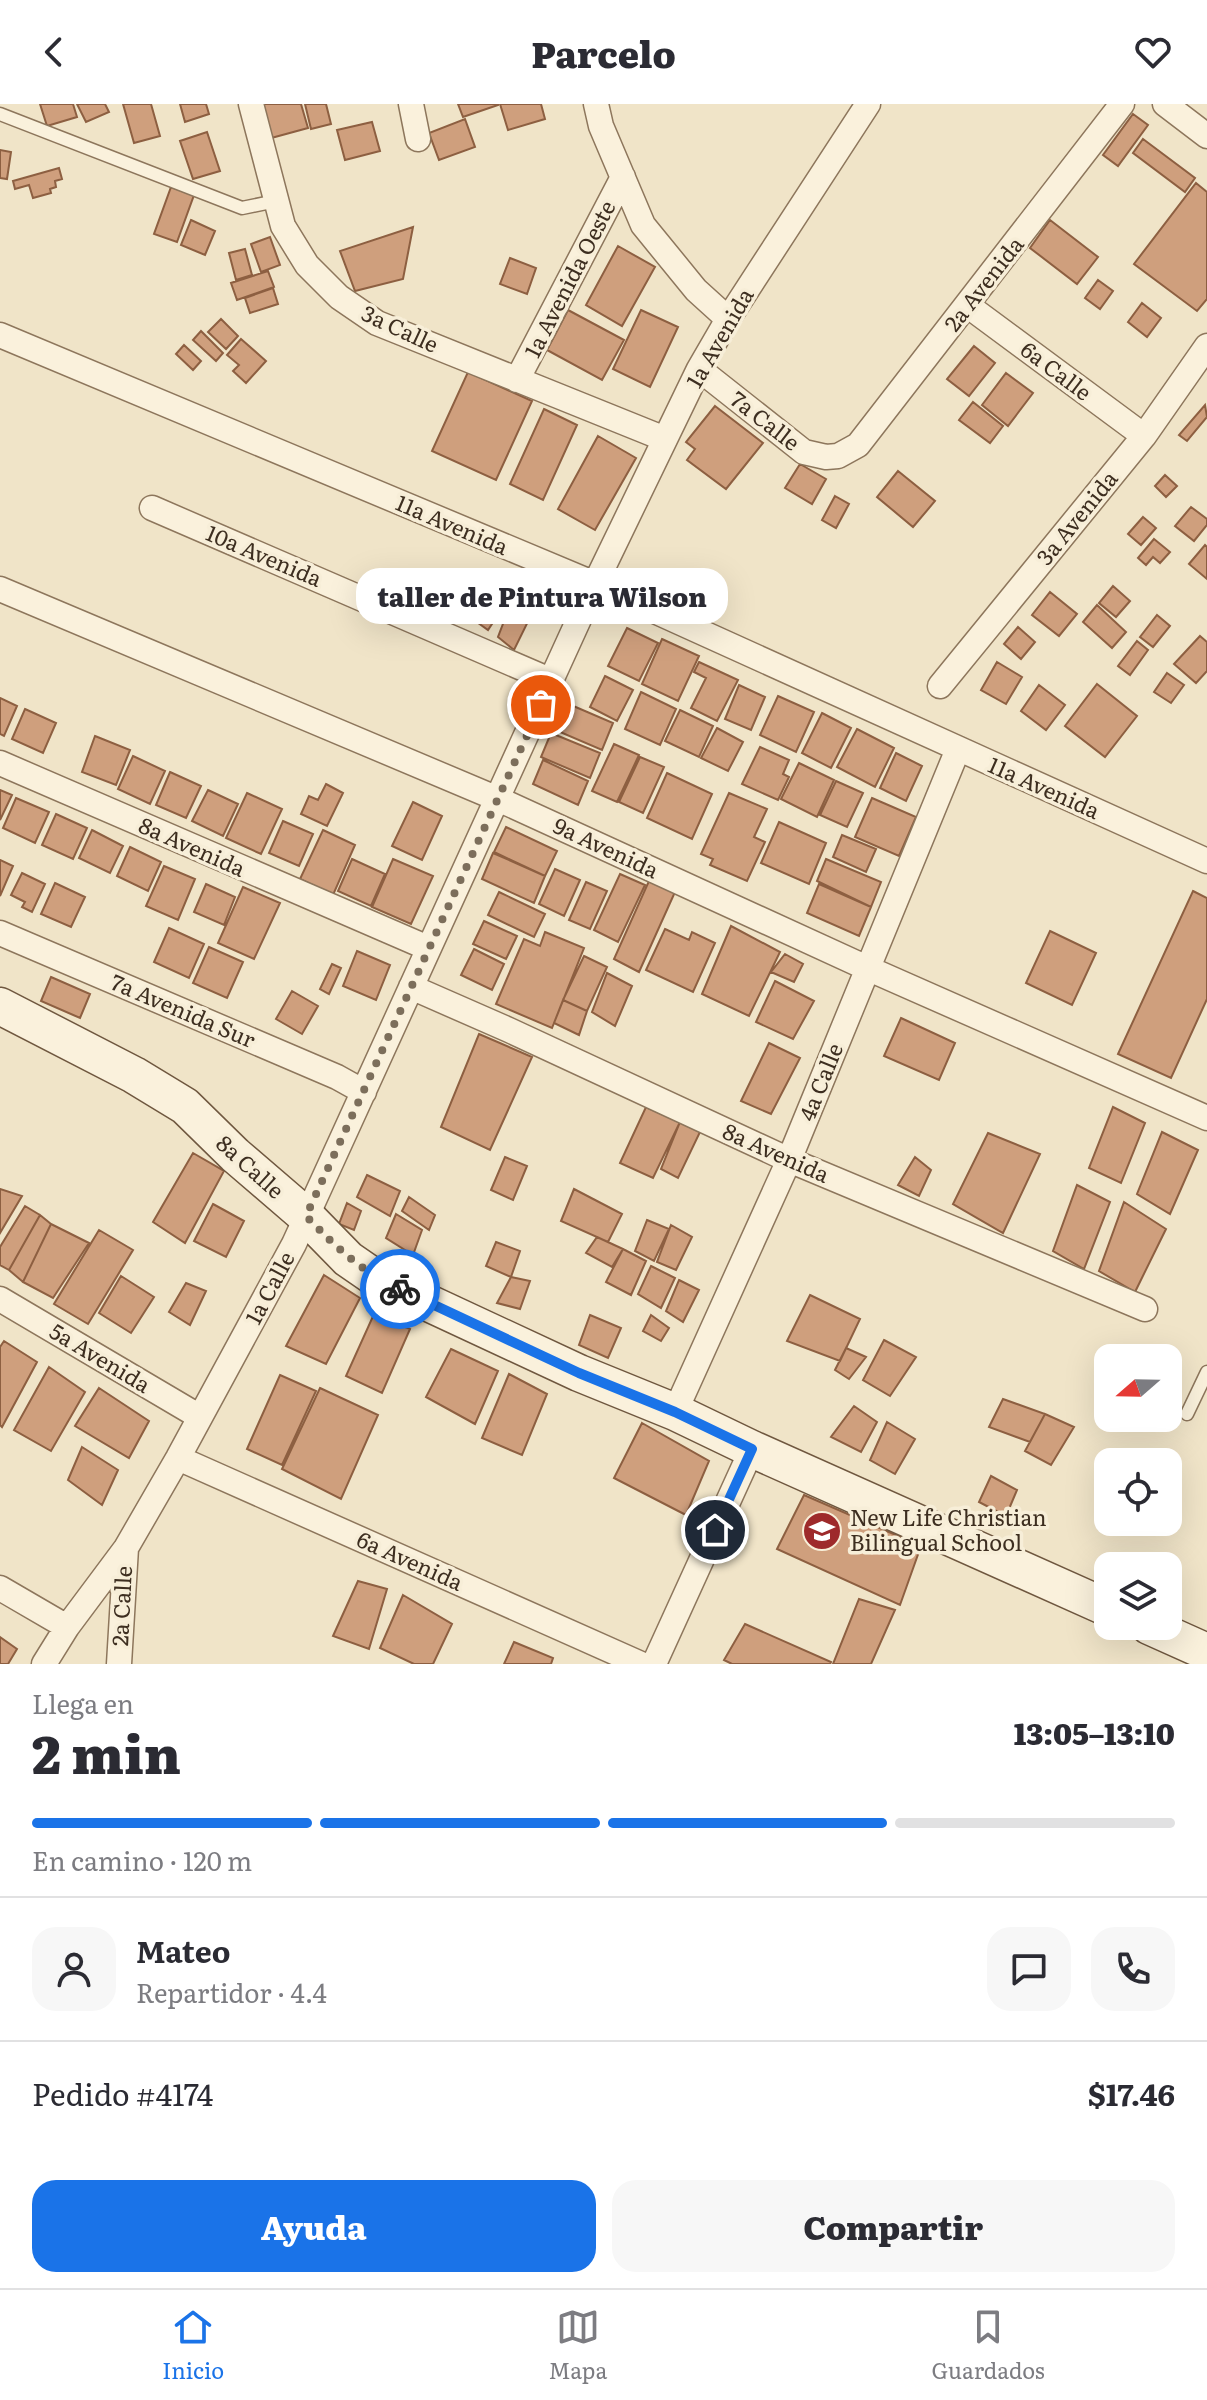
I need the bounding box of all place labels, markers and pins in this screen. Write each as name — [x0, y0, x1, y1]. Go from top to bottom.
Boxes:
callout: taller de Pintura Wilson — [355, 569, 727, 625]
pin — [507, 671, 575, 739]
pin — [681, 1496, 749, 1564]
place label: New Life Christian Bilingual School — [850, 1500, 1047, 1558]
school or university icon: New Life Christian Bilingual School — [801, 1510, 843, 1552]

